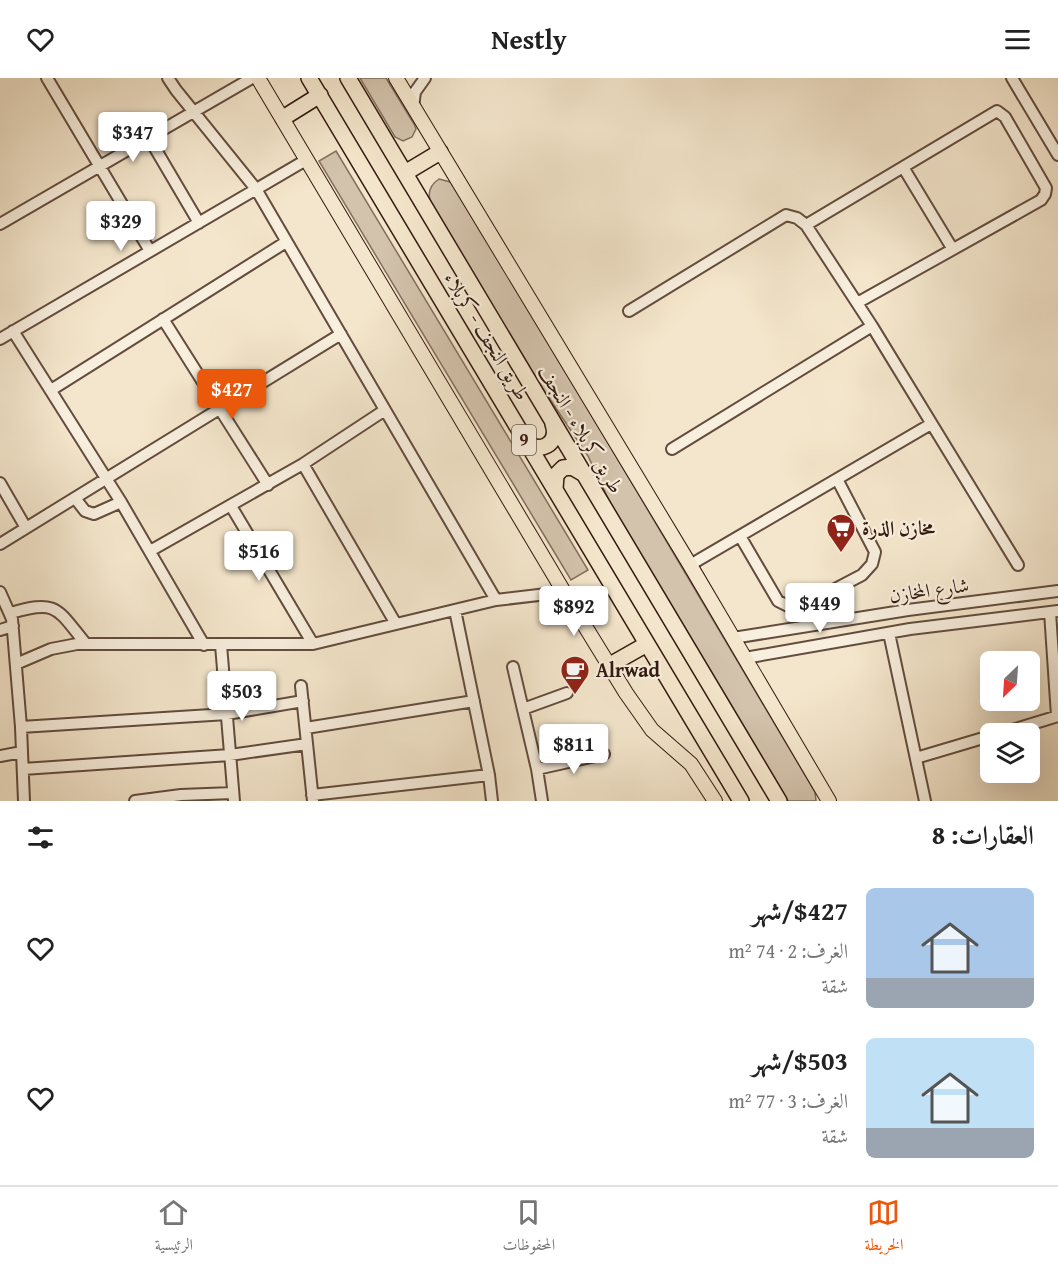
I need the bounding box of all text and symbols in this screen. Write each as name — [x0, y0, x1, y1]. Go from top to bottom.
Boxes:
text: Nestly — [491, 19, 567, 59]
icon: heart — [24, 23, 57, 56]
icon: menu — [1001, 23, 1034, 56]
pin: $347 — [97, 112, 169, 163]
text: $347 — [112, 117, 154, 146]
pin: $329 — [85, 201, 157, 252]
text: $329 — [100, 206, 142, 235]
street label: طريق النجف - كربلاء — [438, 266, 537, 406]
street label: طريق كربلاء - النجف — [532, 359, 631, 499]
pin: $427 — [196, 369, 268, 420]
text: $427 — [211, 374, 253, 403]
road number: 9 — [512, 425, 536, 455]
supermarket icon: مخازن الذرة — [825, 512, 857, 554]
place label: مخازن الذرة — [862, 513, 936, 542]
pin: $516 — [223, 531, 295, 582]
text: $516 — [238, 536, 280, 565]
street label: شارع المخازن — [887, 570, 971, 613]
pin: $449 — [784, 583, 856, 634]
pin: $892 — [538, 586, 610, 637]
text: $449 — [799, 588, 841, 617]
text: $892 — [553, 591, 595, 620]
north arrow — [980, 651, 1040, 711]
map controls — [980, 651, 1040, 783]
cafe icon: Alrwad — [559, 654, 591, 696]
place label: Alrwad — [596, 655, 661, 684]
pin: $503 — [206, 671, 278, 722]
text: $503 — [221, 676, 263, 705]
button: layers — [980, 723, 1040, 783]
pin: $811 — [538, 724, 610, 775]
text: $811 — [553, 729, 595, 758]
text: العقارات: 8 — [932, 815, 1034, 854]
icon: filters — [24, 821, 57, 854]
text: $427/شهر — [752, 891, 848, 930]
icon: home — [914, 912, 986, 984]
icon: heart — [24, 932, 57, 965]
text: الغرف: 2 · 74 m² — [729, 936, 848, 965]
text: شقة — [822, 971, 848, 1000]
text: $503/شهر — [752, 1041, 848, 1080]
icon: home — [914, 1062, 986, 1134]
icon: heart — [24, 1082, 57, 1115]
text: الغرف: 3 · 77 m² — [729, 1086, 848, 1115]
text: شقة — [822, 1121, 848, 1150]
tab: الرئيسية — [155, 1196, 193, 1260]
tab: المحفوظات — [502, 1196, 555, 1260]
tab: الخريطة — [864, 1196, 903, 1260]

